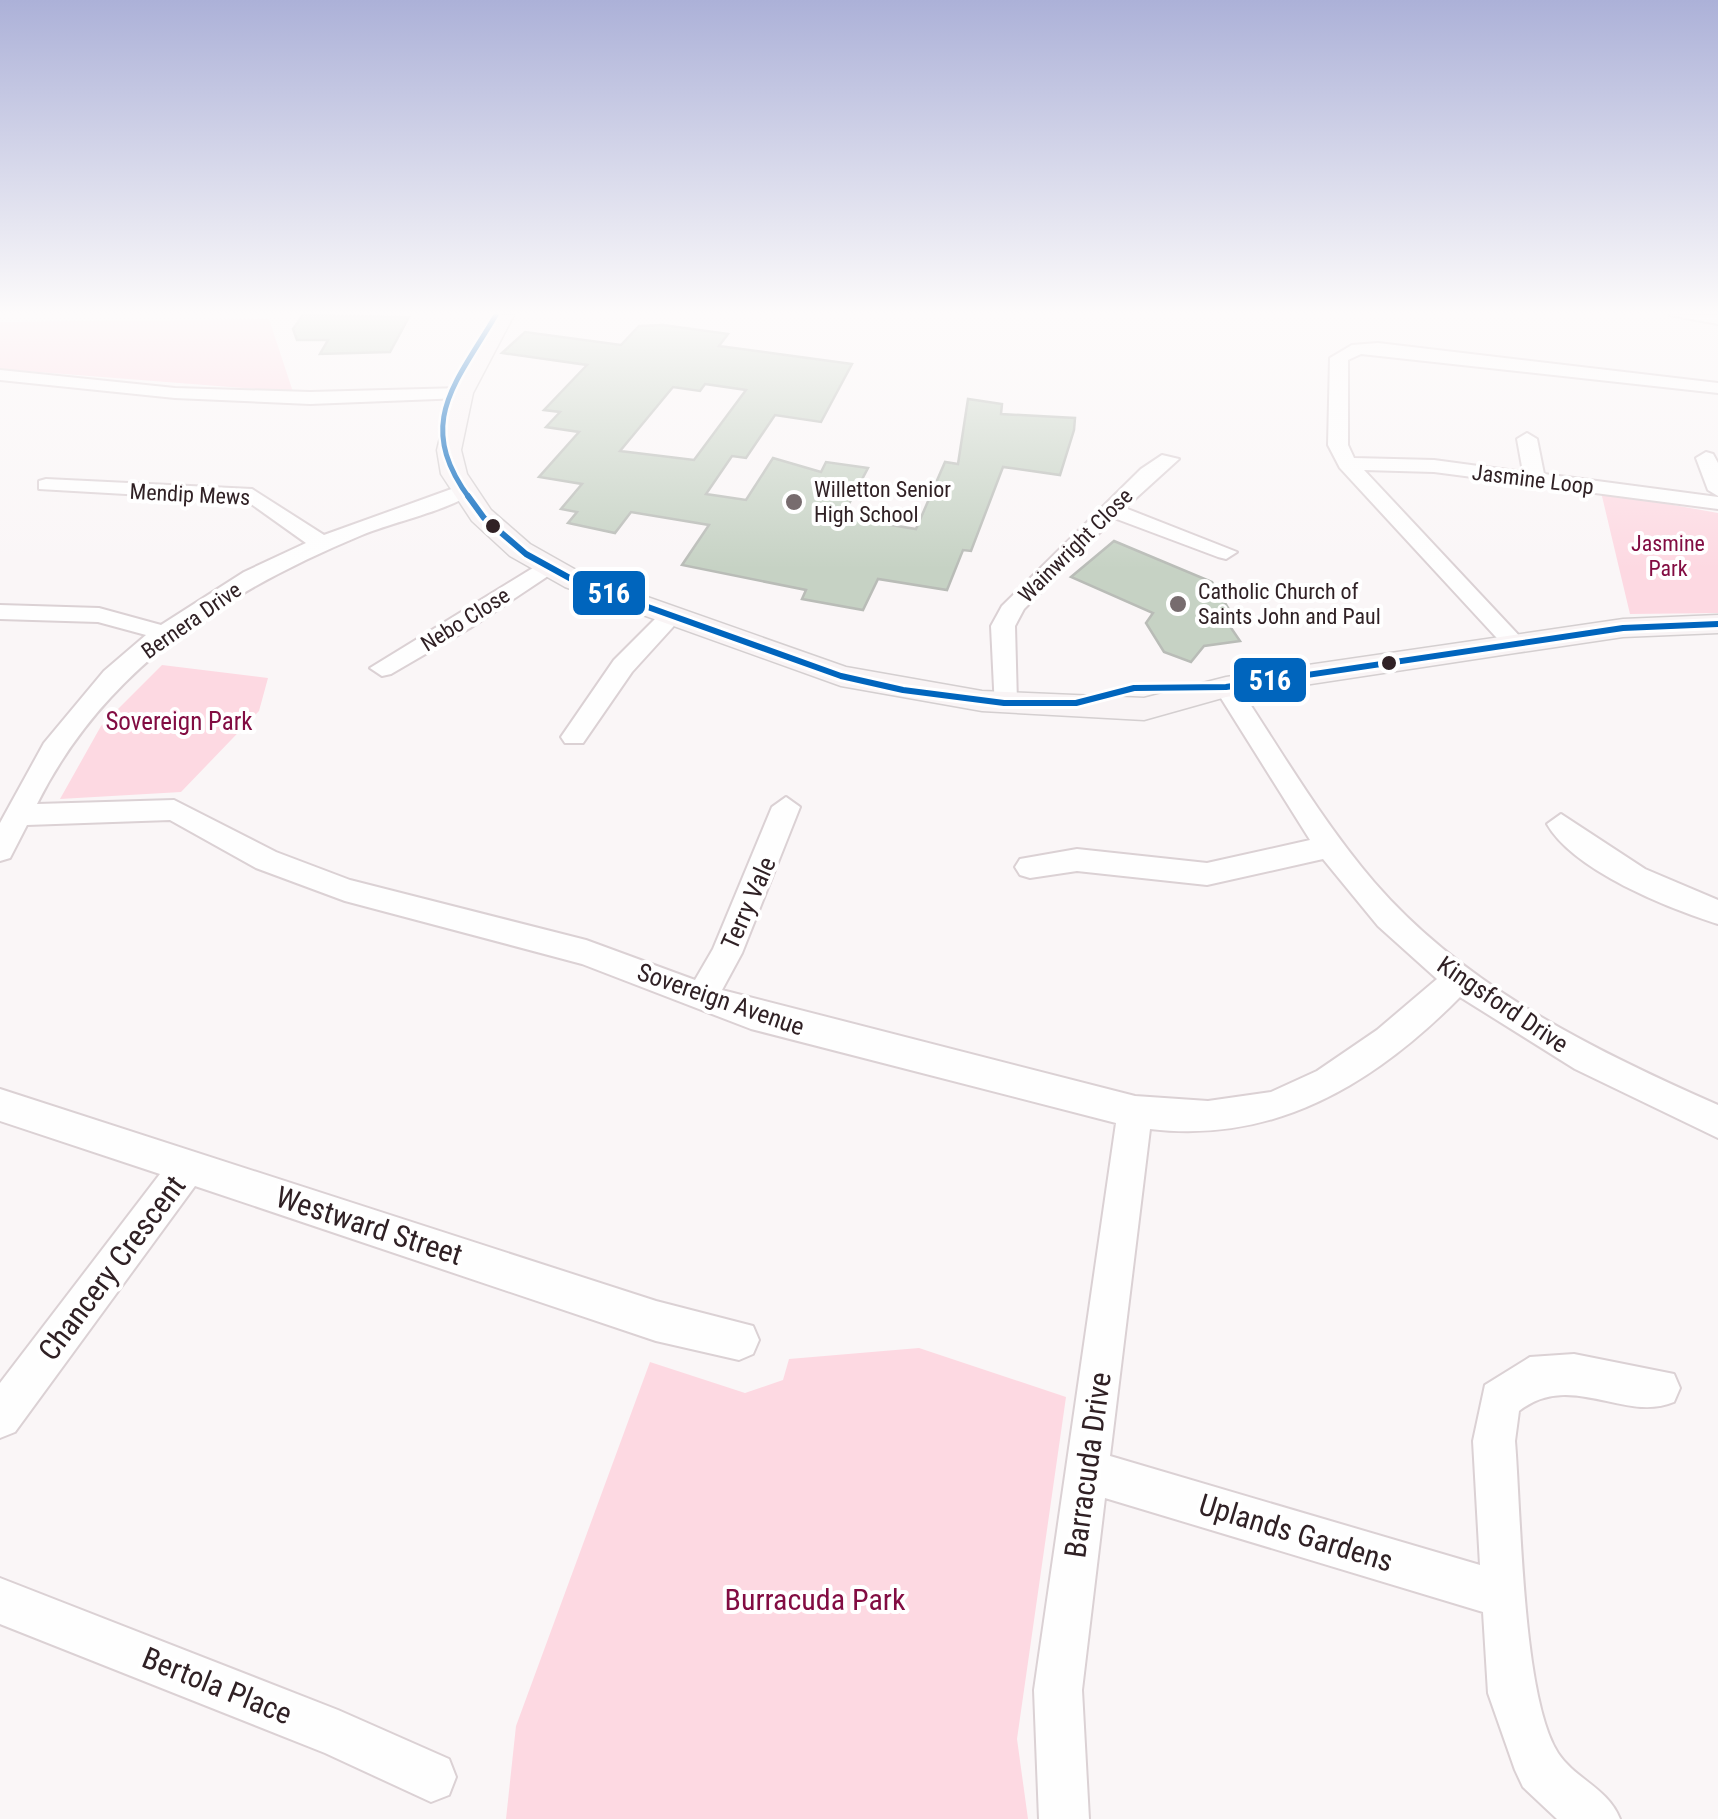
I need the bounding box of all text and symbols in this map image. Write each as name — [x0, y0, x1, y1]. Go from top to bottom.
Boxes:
street label: Jasmine Loop — [1471, 460, 1595, 499]
place label: Willetton Senior High School — [814, 477, 951, 527]
street label: Mendip Mews — [129, 479, 251, 510]
street label: Wainwright Close — [1013, 483, 1137, 607]
marker: Willetton Senior High School — [783, 491, 805, 513]
unlabelled marker — [483, 516, 503, 536]
park label: Jasmine Park — [1631, 531, 1705, 581]
line badge: 516 — [571, 569, 647, 617]
street label: Bernera Drive — [137, 577, 246, 664]
text: 516 — [588, 577, 630, 610]
place label: Catholic Church of Saints John and Paul — [1198, 579, 1381, 629]
street label: Nebo Close — [416, 582, 514, 656]
marker: Catholic Church of Saints John and Paul — [1167, 593, 1189, 615]
unlabelled marker — [1379, 653, 1399, 673]
line badge: 516 — [1232, 656, 1308, 704]
text: 516 — [1249, 664, 1291, 697]
park label: Sovereign Park — [105, 707, 253, 736]
street label: Terry Vale — [715, 853, 782, 954]
street label: Kingsford Drive — [1432, 950, 1573, 1059]
street label: Sovereign Avenue — [634, 957, 808, 1042]
street label: Chancery Crescent — [31, 1169, 192, 1367]
street label: Westward Street — [272, 1179, 467, 1272]
street label: Barracuda Drive — [1057, 1370, 1118, 1560]
street label: Uplands Gardens — [1195, 1486, 1397, 1579]
park label: Burracuda Park — [725, 1582, 906, 1617]
street label: Bertola Place — [137, 1640, 297, 1731]

